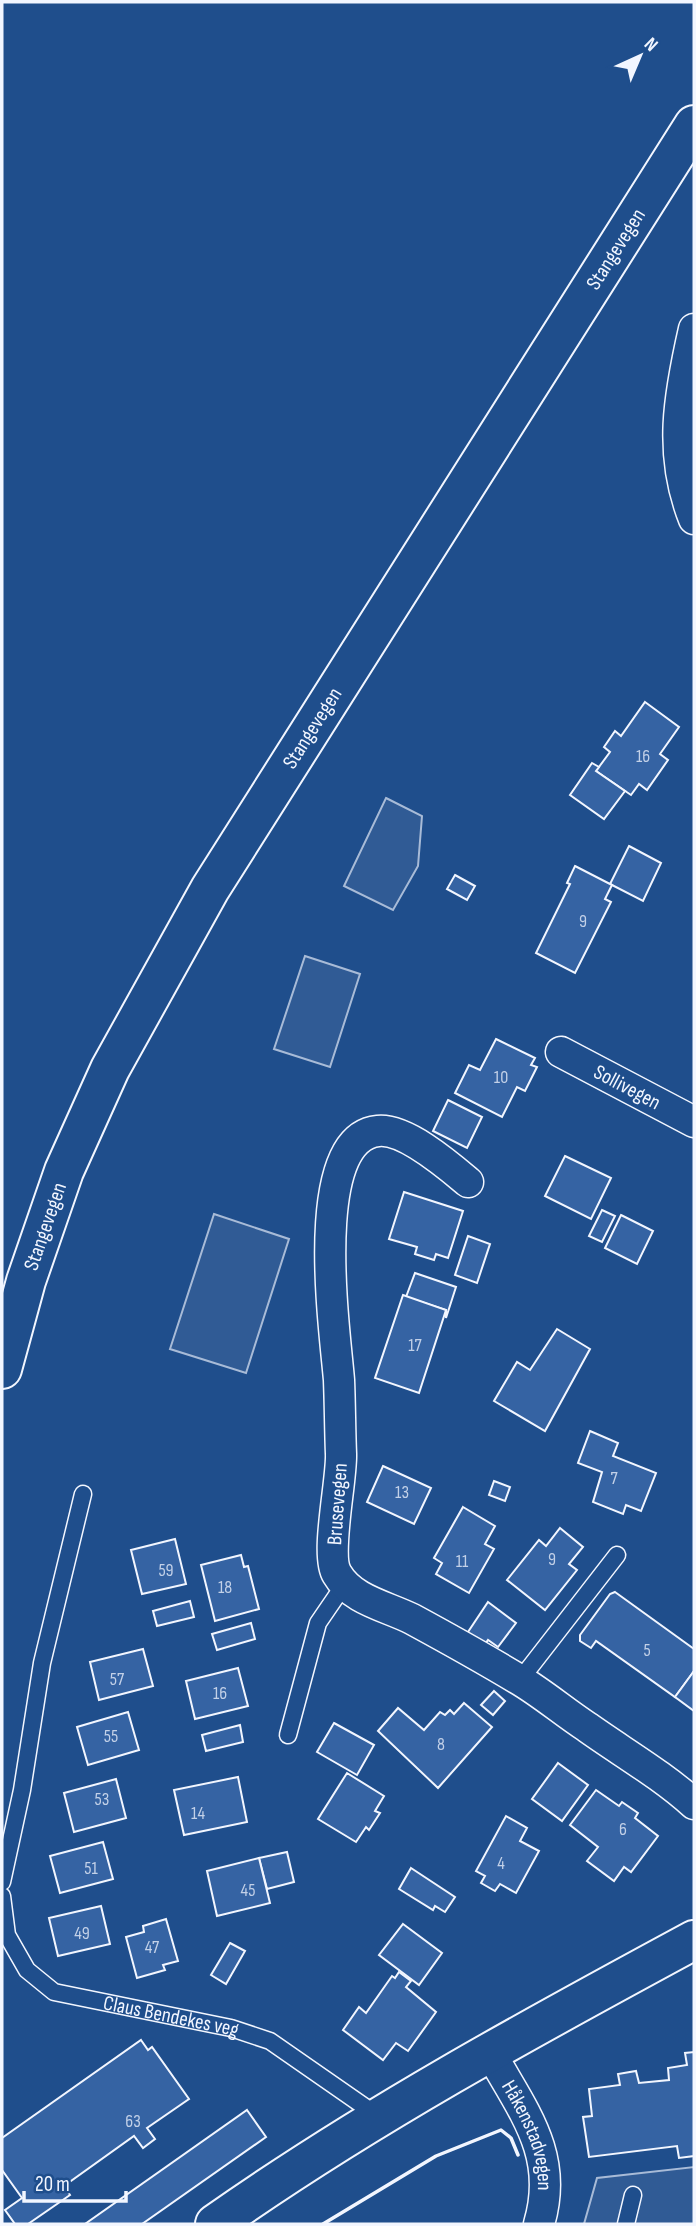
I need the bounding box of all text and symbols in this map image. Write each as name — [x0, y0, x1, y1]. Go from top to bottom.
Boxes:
north arrow — [605, 21, 675, 91]
text: N — [639, 33, 662, 57]
street label: Stangevegen — [581, 204, 651, 294]
street label: Stangevegen — [277, 683, 347, 773]
house number: 16 — [636, 746, 650, 767]
house number: 9 — [579, 911, 587, 932]
street label: Sollivegen — [589, 1060, 665, 1115]
house number: 10 — [494, 1067, 508, 1088]
street label: Stangevegen — [19, 1179, 72, 1274]
house number: 17 — [408, 1335, 423, 1356]
street label: Brusevegen — [322, 1462, 353, 1546]
house number: 7 — [610, 1468, 618, 1489]
house number: 13 — [395, 1482, 409, 1503]
house number: 9 — [548, 1549, 556, 1570]
house number: 11 — [456, 1551, 469, 1572]
house number: 59 — [158, 1560, 174, 1581]
house number: 18 — [218, 1577, 232, 1598]
house number: 5 — [643, 1640, 651, 1661]
house number: 57 — [110, 1669, 125, 1690]
house number: 16 — [213, 1683, 227, 1704]
house number: 55 — [104, 1726, 118, 1747]
house number: 8 — [437, 1734, 445, 1755]
house number: 53 — [95, 1789, 109, 1810]
house number: 14 — [191, 1803, 205, 1824]
house number: 6 — [619, 1819, 627, 1840]
house number: 4 — [497, 1853, 505, 1874]
house number: 51 — [84, 1858, 98, 1879]
house number: 45 — [241, 1880, 255, 1901]
house number: 49 — [74, 1923, 90, 1944]
house number: 47 — [145, 1937, 160, 1958]
street label: Claus Bendekes veg — [101, 1990, 242, 2043]
street label: Håkenstadvegen — [496, 2076, 557, 2191]
house number: 63 — [125, 2111, 141, 2132]
scale bar — [24, 2160, 126, 2204]
text: 20 m — [35, 2172, 70, 2197]

